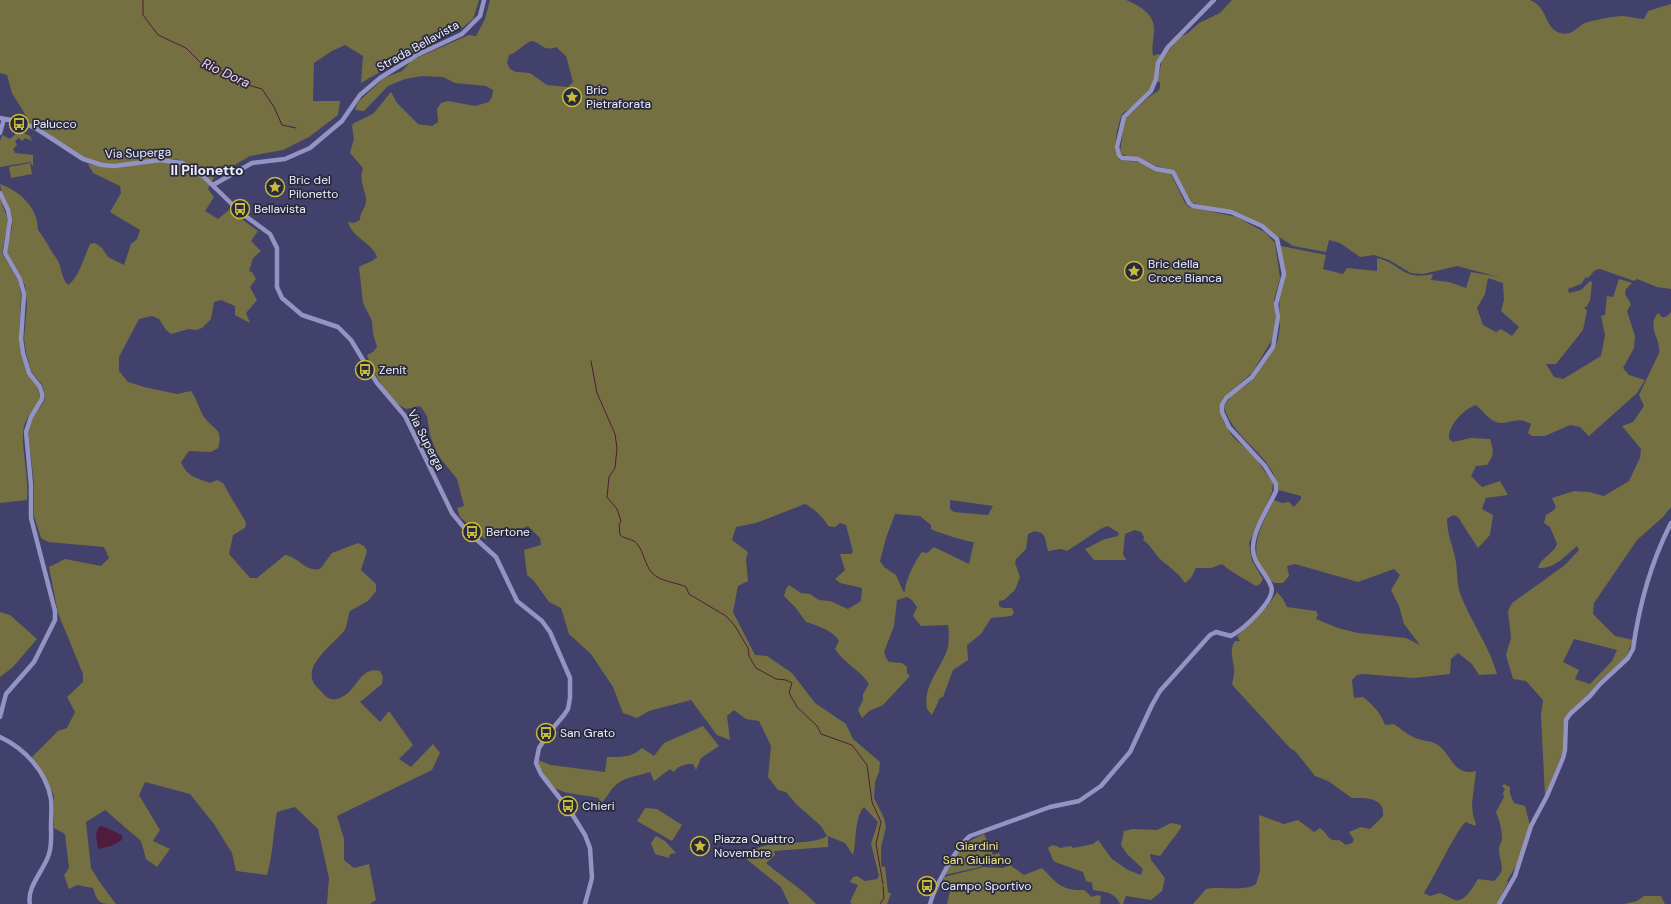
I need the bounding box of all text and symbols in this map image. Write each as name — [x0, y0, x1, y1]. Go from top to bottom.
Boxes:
street label: Strada Bellavista — [374, 17, 462, 75]
water label: Rio Dora — [199, 55, 253, 91]
place label: Bric Pietraforata — [586, 82, 651, 112]
place icon: Bric Pietraforata — [561, 86, 583, 108]
bus stop icon: Palucco — [8, 113, 30, 135]
place label: Palucco — [33, 116, 77, 132]
street label: Via Superga — [105, 144, 171, 162]
district label: Il Pilonetto — [171, 161, 244, 179]
place label: Bric del Pilonetto — [289, 172, 339, 202]
place icon: Bric del Pilonetto — [264, 176, 286, 198]
bus stop icon: Bellavista — [229, 198, 251, 220]
place label: Bellavista — [254, 201, 306, 217]
place label: Bric della Croce Bianca — [1148, 256, 1222, 286]
place icon: Bric della Croce Bianca — [1123, 260, 1145, 282]
bus stop icon: Zenit — [354, 359, 376, 381]
place label: Zenit — [379, 362, 407, 378]
street label: Via Superga — [404, 407, 448, 473]
bus stop icon: Bertone — [461, 521, 483, 543]
place label: Bertone — [486, 524, 530, 540]
bus stop icon: San Grato — [535, 722, 557, 744]
place label: San Grato — [560, 725, 615, 741]
bus stop icon: Chieri — [557, 795, 579, 817]
place label: Chieri — [582, 798, 615, 814]
place label: Piazza Quattro Novembre — [714, 831, 794, 861]
place icon: Piazza Quattro Novembre — [689, 835, 711, 857]
park label: Giardini San Giuliano — [943, 838, 1011, 868]
bus stop icon: Campo Sportivo — [916, 875, 938, 897]
place label: Campo Sportivo — [941, 878, 1031, 894]

